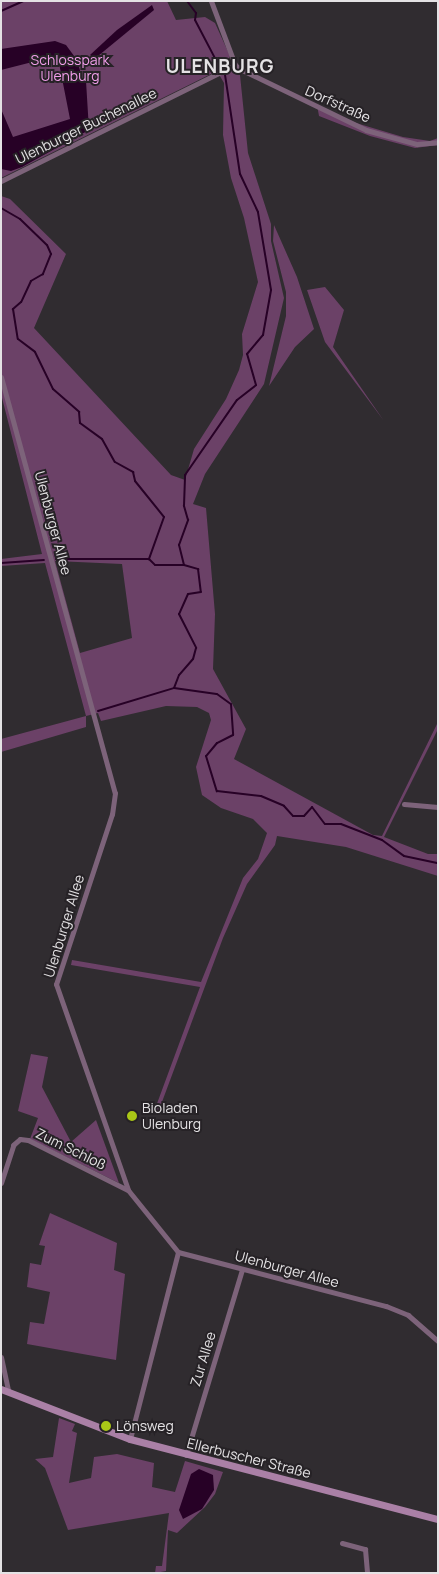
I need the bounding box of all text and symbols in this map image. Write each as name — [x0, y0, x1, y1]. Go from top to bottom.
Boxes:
park label: Schlosspark Ulenburg — [31, 52, 109, 84]
district label: ULENBURG — [165, 56, 275, 78]
street label: Dorfstraße — [303, 82, 373, 126]
street label: Ulenburger Buchenallee — [13, 84, 159, 168]
street label: Ulenburger Allee — [31, 469, 75, 577]
street label: Ulenburger Allee — [40, 872, 88, 980]
place label: Bioladen Ulenburg — [142, 1100, 201, 1132]
marker: Bioladen Ulenburg — [126, 1110, 138, 1122]
street label: Zum Schloß — [33, 1125, 109, 1173]
street label: Ulenburger Allee — [233, 1247, 341, 1291]
street label: Zur Allee — [187, 1330, 219, 1388]
place label: Lönsweg — [116, 1418, 174, 1434]
marker: Lönsweg — [100, 1420, 112, 1432]
street label: Ellerbuscher Straße — [185, 1434, 313, 1482]

